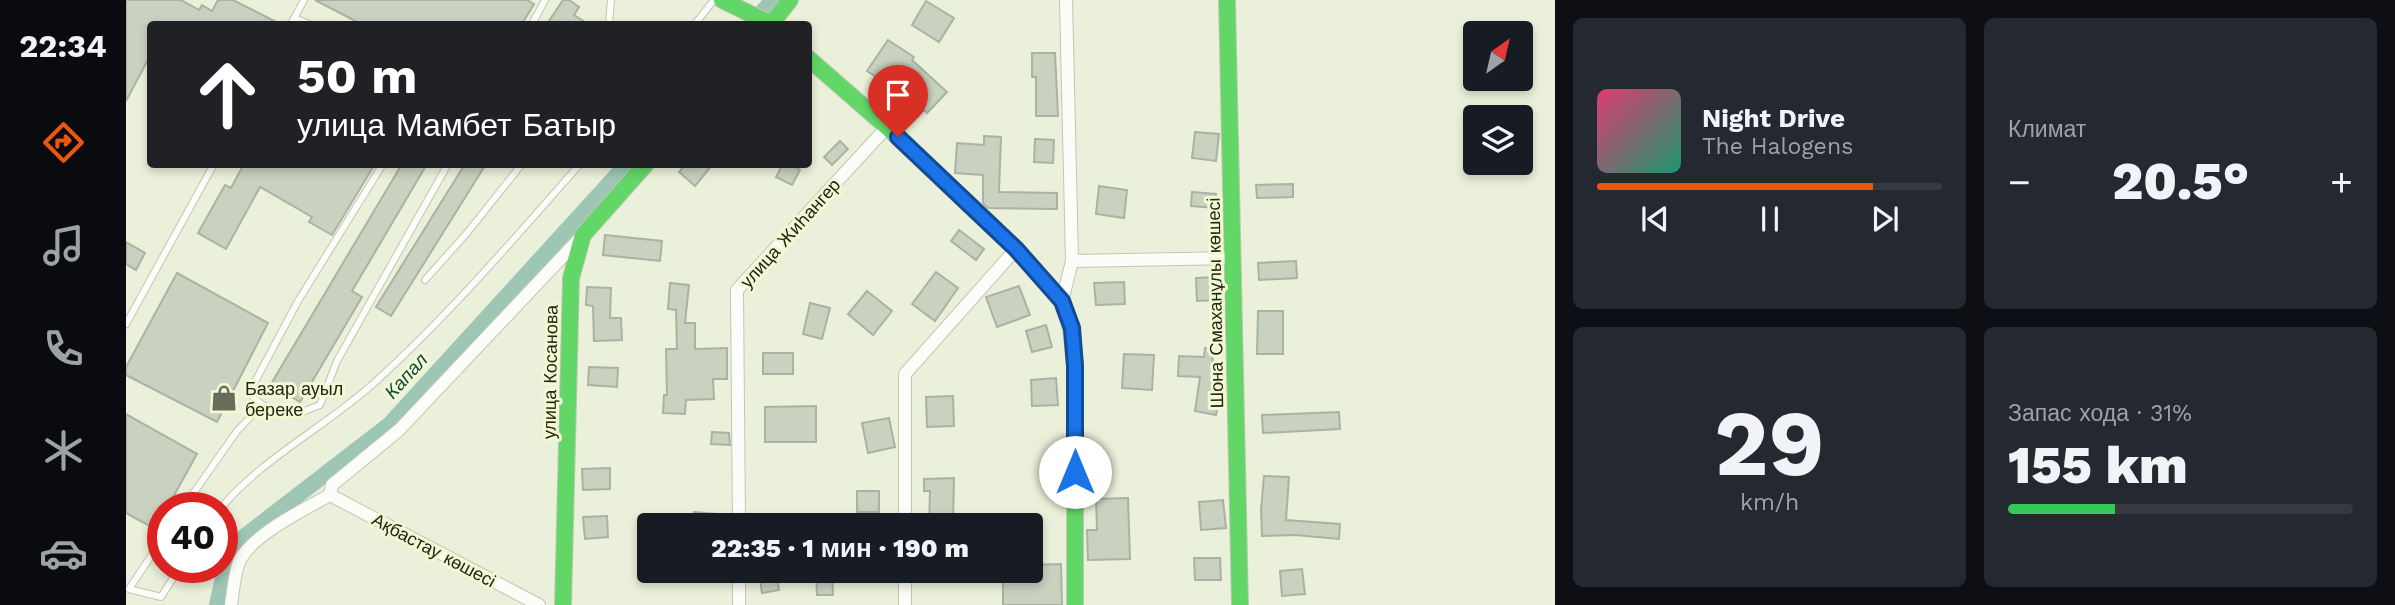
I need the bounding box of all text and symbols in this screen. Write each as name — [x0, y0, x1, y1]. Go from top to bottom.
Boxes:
north arrow — [1463, 21, 1533, 91]
map controls — [1463, 21, 1533, 175]
text: 22:34 — [19, 27, 107, 65]
text: 50 m — [297, 47, 417, 105]
icon: ahead — [182, 49, 273, 140]
pin — [868, 65, 928, 137]
icon: arrive — [879, 76, 917, 114]
text: Night Drive — [1702, 103, 1845, 133]
button: layers — [1463, 105, 1533, 175]
text: улица Мамбет Батыр — [297, 106, 616, 144]
text: Климат — [2008, 116, 2086, 143]
icon: directions — [39, 118, 88, 167]
text: The Halogens — [1702, 133, 1853, 160]
text: 20.5° — [2112, 151, 2249, 212]
text: − — [2008, 160, 2031, 204]
text: + — [2330, 160, 2353, 204]
street label: улица Жиhангер — [735, 174, 845, 292]
street label: Шона Смаханұлы көшесі — [1203, 198, 1227, 408]
icon: previous — [1636, 200, 1674, 238]
icon: pause — [1751, 200, 1789, 238]
icon: next — [1866, 200, 1904, 238]
icon: music — [39, 221, 88, 270]
street label: улица Косанова — [538, 304, 562, 439]
icon: phone — [39, 324, 88, 373]
water label: Капал — [380, 348, 432, 403]
place label: Базар ауыл береке — [245, 378, 343, 420]
shop icon: Базар ауыл береке — [209, 383, 239, 413]
text: 29 — [1714, 390, 1825, 497]
text: Запас хода · 31% — [2008, 400, 2192, 427]
icon: climate — [39, 426, 88, 475]
position arrow — [1038, 435, 1112, 509]
text: 155 km — [2008, 435, 2188, 496]
text: km/h — [1740, 489, 1799, 516]
speed limit sign: 40 — [147, 492, 238, 583]
street label: Ақбастау көшесі — [369, 509, 499, 591]
icon: car — [39, 529, 88, 578]
text: 22:35 · 1 мин · 190 m — [711, 533, 969, 563]

